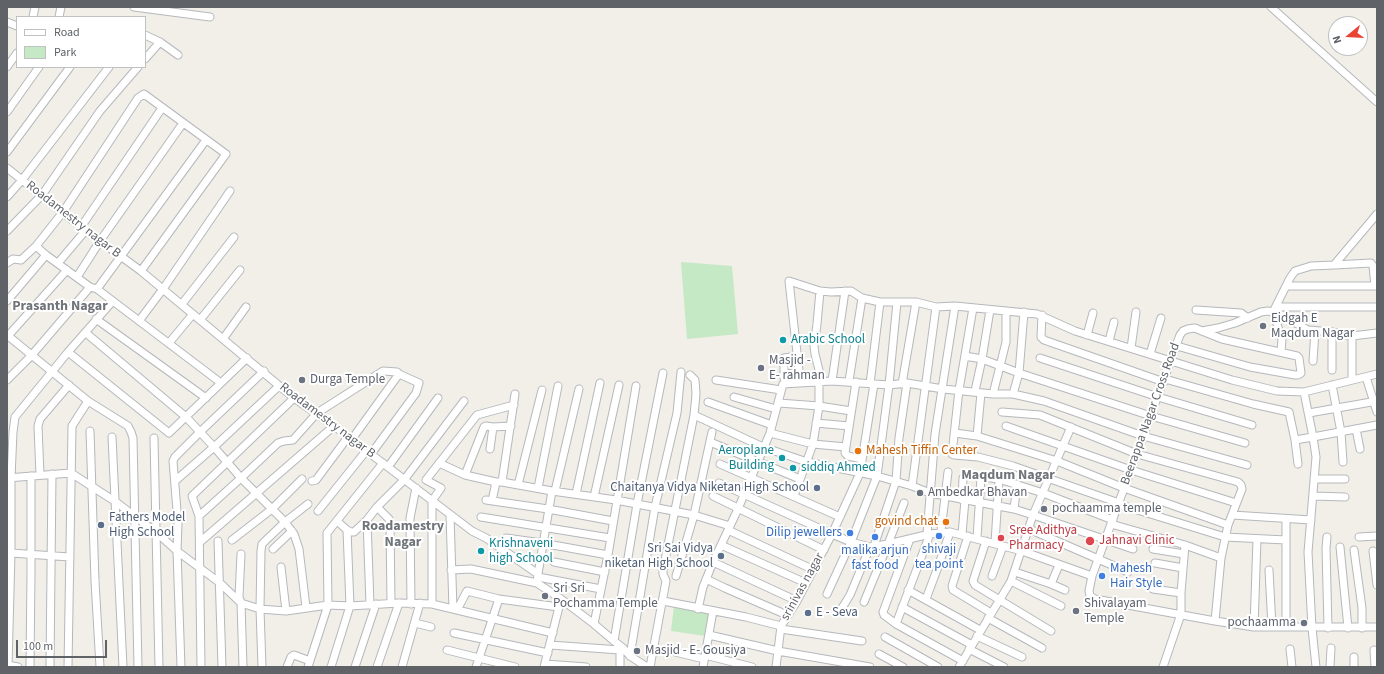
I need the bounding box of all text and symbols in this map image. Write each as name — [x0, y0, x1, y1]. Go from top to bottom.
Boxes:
legend — [16, 16, 146, 68]
north arrow — [1328, 16, 1368, 56]
text: Road — [54, 24, 80, 41]
text: N — [1329, 34, 1345, 45]
text: Park — [54, 44, 76, 61]
street label: Roadamestry nagar B — [22, 178, 124, 262]
district label: Prasanth Nagar — [12, 299, 108, 315]
place label: Eidgah E Maqdum Nagar — [1271, 311, 1354, 342]
marker: Eidgah E Maqdum Nagar — [1258, 321, 1268, 331]
place label: Arabic School — [791, 332, 865, 348]
marker: Arabic School — [778, 335, 788, 345]
street label: Beerappa Nagar Cross Road — [1118, 341, 1184, 487]
place label: Masjid - E- rahman — [769, 353, 825, 384]
marker: Masjid - E- rahman — [756, 363, 766, 373]
place label: Durga Temple — [310, 372, 385, 388]
marker: Durga Temple — [297, 375, 307, 385]
street label: Roadamestry nagar B — [276, 380, 378, 462]
place label: Aeroplane Building — [718, 443, 774, 474]
place label: Mahesh Tiffin Center — [866, 443, 977, 459]
marker: Mahesh Tiffin Center — [853, 446, 863, 456]
marker: Aeroplane Building — [777, 453, 787, 463]
place label: siddiq Ahmed — [801, 460, 876, 476]
marker: siddiq Ahmed — [788, 463, 798, 473]
district label: Maqdum Nagar — [961, 468, 1055, 484]
place label: Chaitanya Vidya Niketan High School — [610, 480, 809, 496]
marker: Chaitanya Vidya Niketan High School — [812, 483, 822, 493]
place label: Ambedkar Bhavan — [928, 485, 1027, 501]
marker: Ambedkar Bhavan — [915, 488, 925, 498]
place label: pochaamma temple — [1052, 501, 1161, 517]
marker: pochaamma temple — [1039, 504, 1049, 514]
place label: Fathers Model High School — [109, 510, 185, 541]
place label: govind chat — [875, 514, 938, 530]
marker: govind chat — [941, 517, 951, 527]
district label: Roadamestry Nagar — [362, 519, 444, 552]
marker: Fathers Model High School — [96, 520, 106, 530]
place label: Sree Adithya Pharmacy — [1009, 523, 1077, 554]
place label: Dilip jewellers — [766, 525, 842, 541]
marker: Dilip jewellers — [845, 528, 855, 538]
marker: shivaji tea point — [934, 531, 944, 541]
marker: malika arjun fast food — [870, 532, 880, 542]
marker: Sree Adithya Pharmacy — [996, 533, 1006, 543]
place label: Jahnavi Clinic — [1099, 533, 1175, 549]
marker: Jahnavi Clinic — [1084, 535, 1096, 547]
place label: Krishnaveni high School — [489, 536, 553, 567]
place label: Sri Sai Vidya niketan High School — [605, 541, 713, 572]
place label: shivaji tea point — [915, 542, 963, 573]
place label: malika arjun fast food — [841, 543, 909, 574]
marker: Krishnaveni high School — [476, 546, 486, 556]
street label: srinivas nagar — [778, 550, 828, 624]
marker: Sri Sai Vidya niketan High School — [716, 551, 726, 561]
place label: Mahesh Hair Style — [1110, 561, 1162, 592]
marker: Mahesh Hair Style — [1097, 571, 1107, 581]
place label: Sri Sri Pochamma Temple — [553, 581, 658, 612]
marker: Sri Sri Pochamma Temple — [540, 591, 550, 601]
place label: Shivalayam Temple — [1084, 596, 1147, 627]
place label: E - Seva — [816, 605, 858, 621]
marker: Shivalayam Temple — [1071, 606, 1081, 616]
marker: E - Seva — [803, 608, 813, 618]
place label: pochaamma — [1228, 615, 1296, 631]
marker: pochaamma — [1299, 618, 1309, 628]
scale bar — [18, 632, 109, 658]
text: 100 m — [23, 638, 53, 655]
place label: Masjid - E- Gousiya — [645, 643, 746, 659]
marker: Masjid - E- Gousiya — [632, 646, 642, 656]

